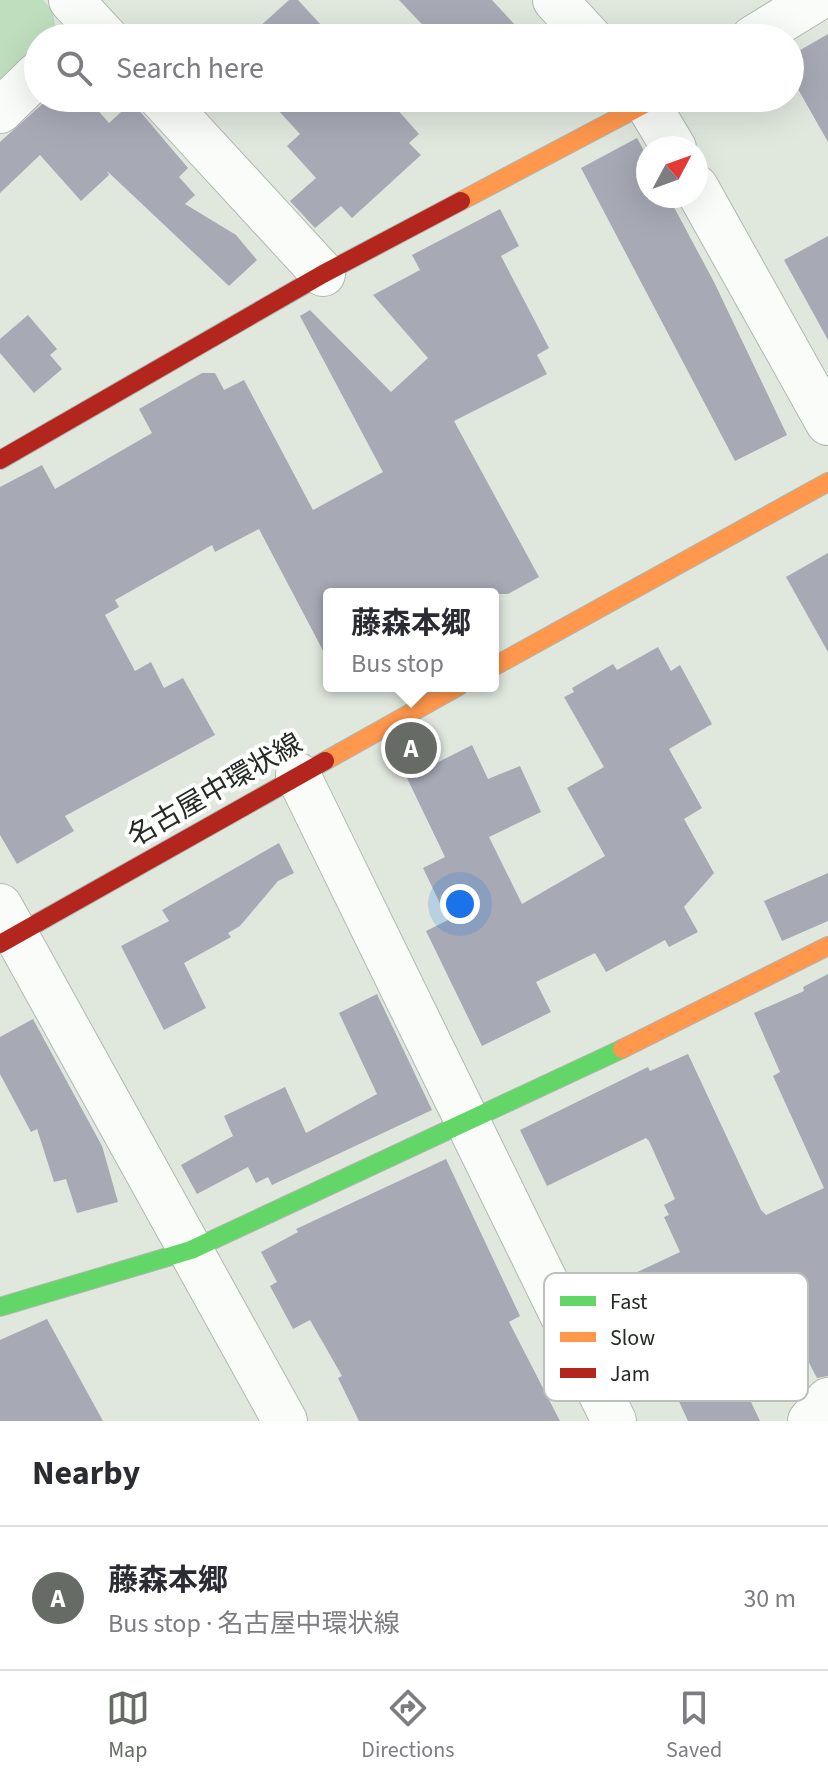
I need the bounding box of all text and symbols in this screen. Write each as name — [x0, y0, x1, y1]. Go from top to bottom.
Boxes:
search box — [24, 24, 804, 112]
icon: search — [52, 46, 96, 90]
text: Search here — [116, 47, 264, 90]
north arrow — [636, 136, 708, 208]
popup — [323, 588, 499, 692]
text: 藤森本郷 — [351, 602, 471, 645]
text: Bus stop — [351, 645, 444, 682]
pin: A — [385, 718, 437, 778]
street label: 名古屋中環状線 — [120, 724, 310, 856]
your location — [440, 884, 480, 924]
legend — [544, 1273, 808, 1401]
text: Fast — [610, 1286, 648, 1318]
text: Slow — [610, 1322, 655, 1354]
text: Jam — [610, 1358, 650, 1390]
text: Nearby — [32, 1449, 140, 1498]
text: 藤森本郷 — [108, 1559, 228, 1602]
text: A — [51, 1580, 65, 1617]
text: 30 m — [743, 1580, 796, 1617]
text: Bus stop · 名古屋中環状線 — [108, 1605, 400, 1642]
tab: Map — [106, 1686, 150, 1766]
tab: Directions — [361, 1686, 454, 1766]
tab: Saved — [666, 1686, 722, 1766]

